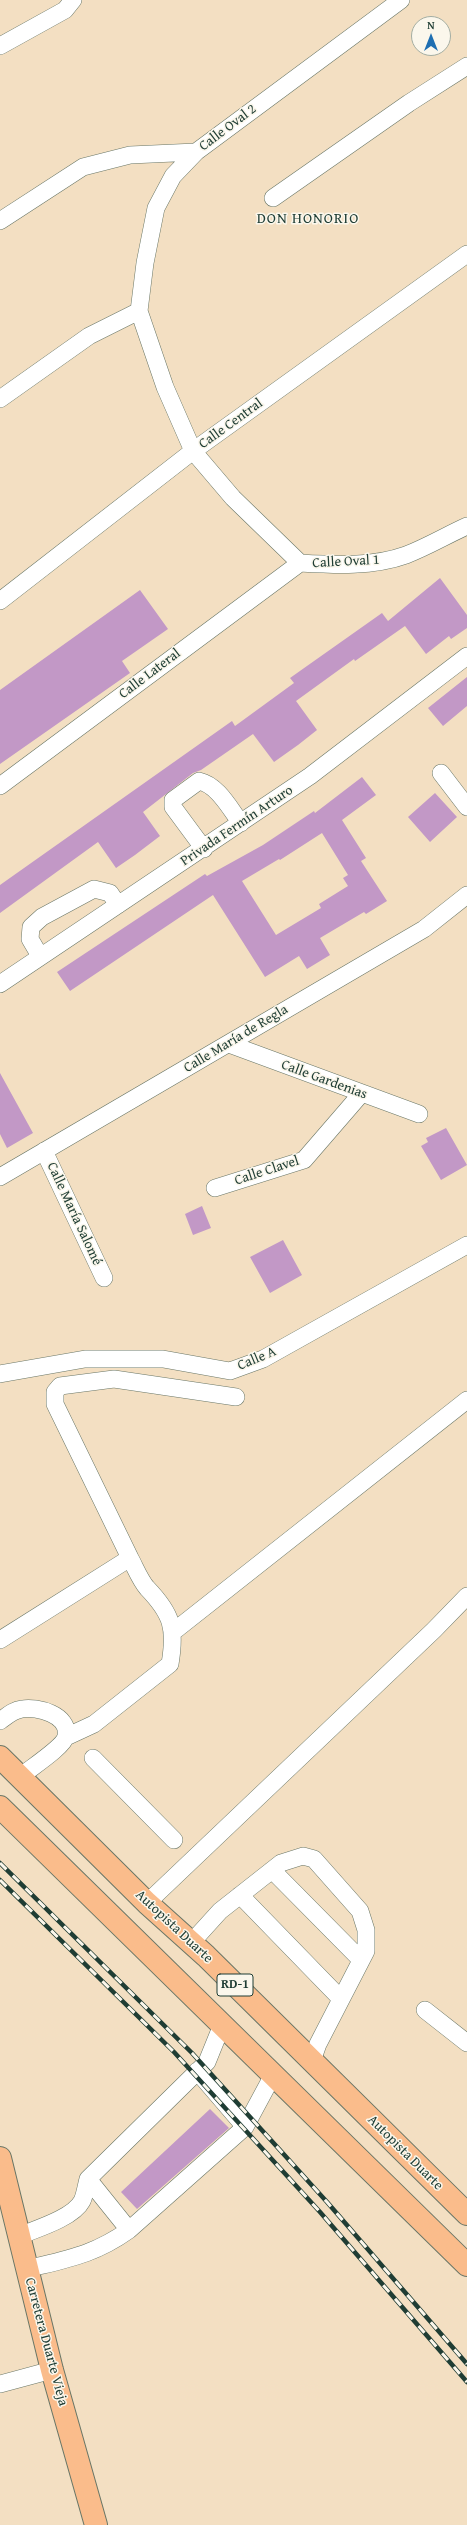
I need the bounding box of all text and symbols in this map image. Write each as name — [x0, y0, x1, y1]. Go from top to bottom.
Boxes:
north arrow — [411, 16, 451, 56]
text: N — [427, 17, 435, 33]
street label: Calle Oval 2 — [196, 101, 260, 155]
district label: DON HONORIO — [257, 210, 359, 228]
street label: Calle Central — [196, 395, 266, 453]
street label: Calle Oval 1 — [312, 552, 380, 572]
street label: Calle Lateral — [116, 645, 184, 703]
street label: Privada Fermín Arturo — [178, 782, 296, 870]
street label: Calle María de Regla — [181, 1001, 291, 1077]
street label: Calle Gardenias — [279, 1057, 369, 1103]
street label: Calle Clavel — [233, 1153, 301, 1189]
street label: Calle María Salomé — [43, 1160, 105, 1268]
street label: Calle A — [235, 1343, 279, 1375]
street label: Autopista Duarte — [132, 1887, 216, 1967]
road number: RD-1 — [217, 1974, 253, 1996]
street label: Autopista Duarte — [364, 2112, 446, 2194]
street label: Carretera Duarte Vieja — [21, 2276, 71, 2408]

